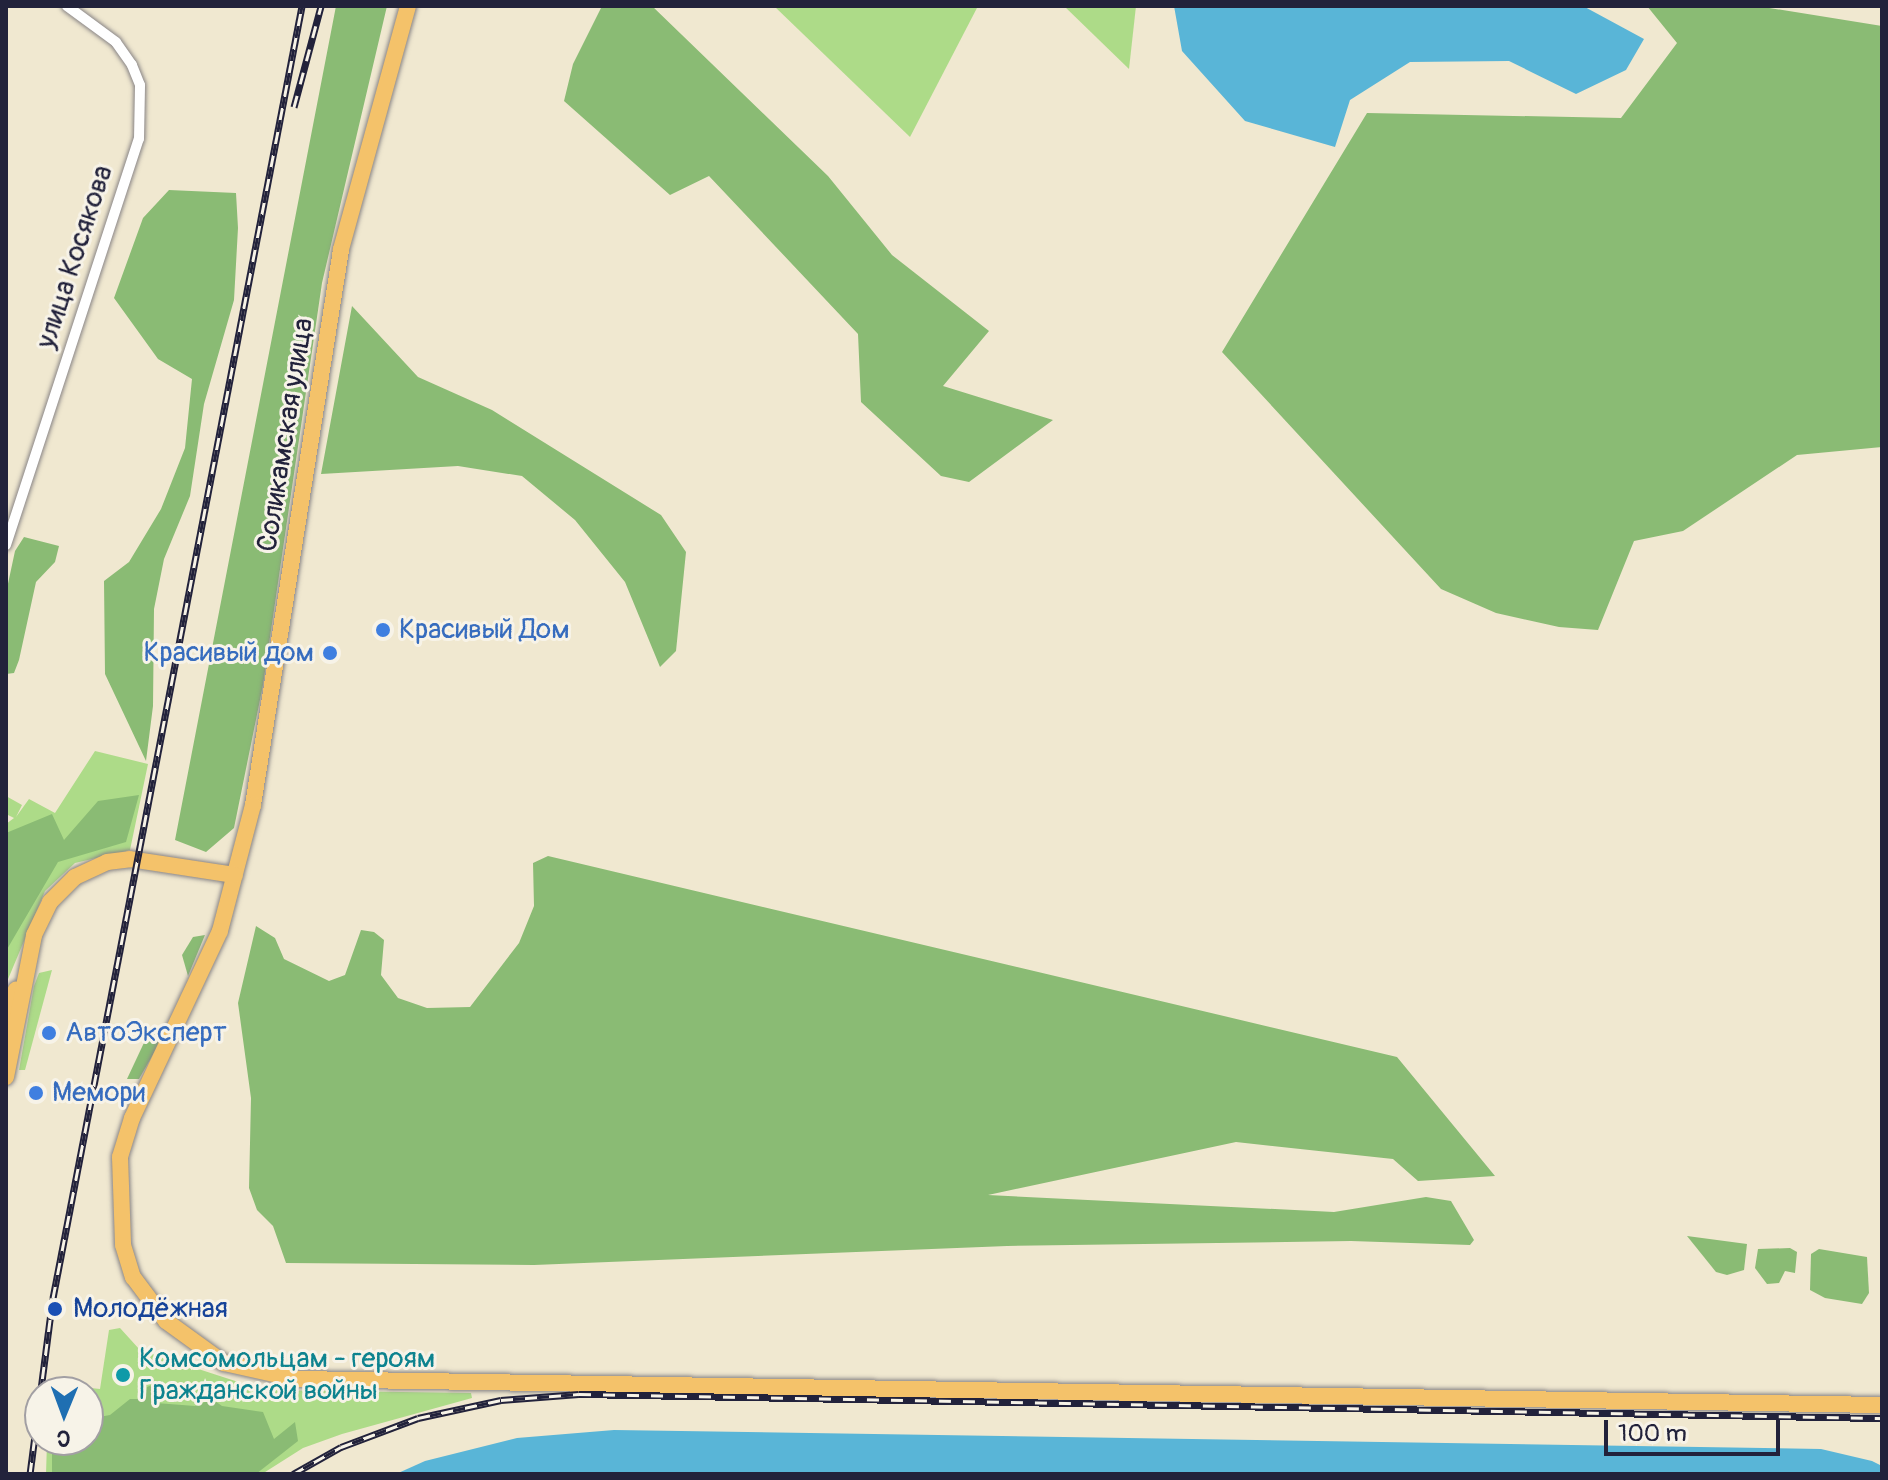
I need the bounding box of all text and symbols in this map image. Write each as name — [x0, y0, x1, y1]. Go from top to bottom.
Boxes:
street label: улица Косякова — [30, 161, 120, 353]
street label: Соликамская улица — [251, 316, 321, 554]
place label: Красивый Дом — [399, 613, 570, 647]
marker: Красивый Дом — [374, 621, 392, 639]
place label: Красивый дом — [143, 636, 314, 670]
marker: Красивый дом — [321, 644, 339, 662]
place label: АвтоЭксперт — [65, 1016, 227, 1050]
marker: АвтоЭксперт — [40, 1024, 58, 1042]
place label: Мемори — [52, 1076, 145, 1110]
marker: Мемори — [27, 1084, 45, 1102]
place label: Молодёжная — [73, 1292, 228, 1326]
marker: Молодёжная — [44, 1298, 66, 1320]
place label: Комсомольцам - героям Гражданской войны — [139, 1342, 435, 1408]
marker: Комсомольцам - героям Гражданской войны — [114, 1366, 132, 1384]
north arrow — [24, 1376, 104, 1456]
scale bar — [1608, 1404, 1784, 1454]
text: 100 m — [1618, 1419, 1687, 1448]
text: С — [57, 1424, 71, 1452]

